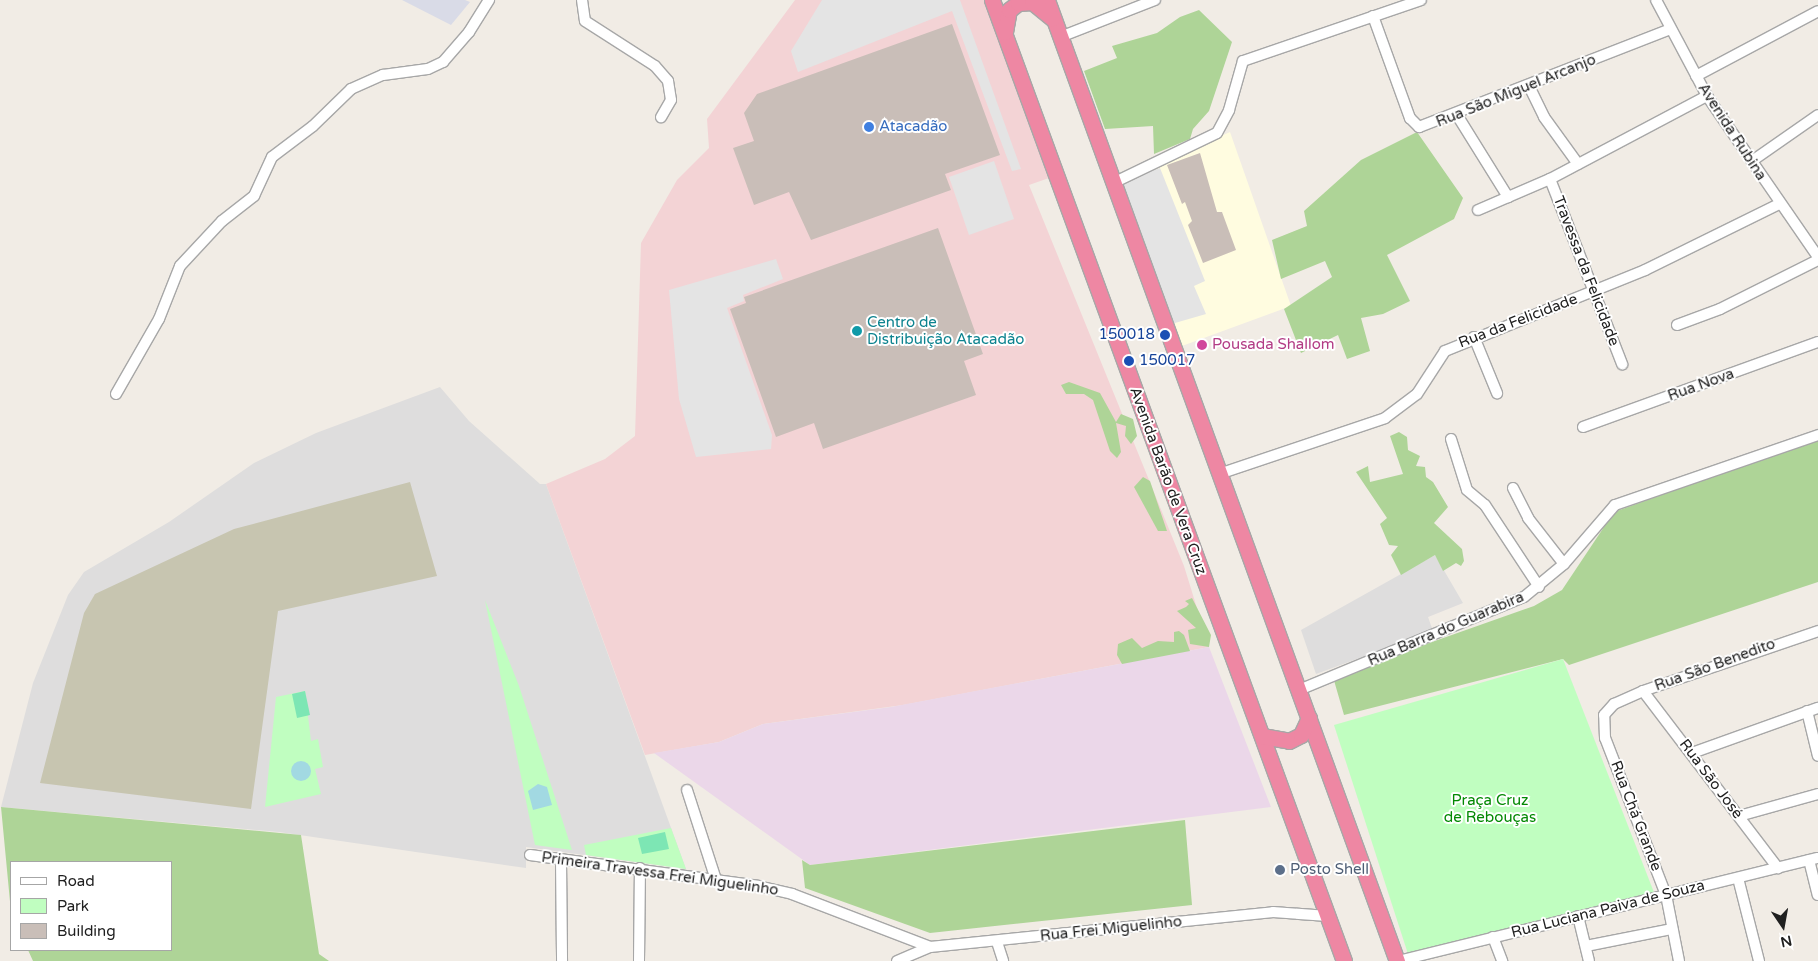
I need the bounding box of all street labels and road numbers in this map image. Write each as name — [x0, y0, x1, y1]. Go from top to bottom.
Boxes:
street label: Rua São Miguel Arcanjo — [1433, 51, 1599, 131]
street label: Avenida Rubina — [1694, 80, 1770, 184]
street label: Travessa da Felicidade — [1549, 193, 1623, 349]
street label: Rua da Felicidade — [1456, 290, 1580, 352]
street label: Rua Nova — [1665, 365, 1737, 405]
street label: Avenida Barão de Vera Cruz — [1126, 385, 1210, 577]
street label: Rua Barra do Guarabira — [1365, 588, 1527, 670]
street label: Rua São Benedito — [1652, 635, 1778, 695]
street label: Rua São José — [1675, 736, 1747, 822]
street label: Rua Chá Grande — [1607, 758, 1665, 874]
street label: Primeira Travessa Frei Miguelinho — [540, 848, 780, 900]
street label: Rua Luciana Paiva de Souza — [1509, 876, 1707, 942]
street label: Rua Frei Miguelinho — [1039, 913, 1183, 945]

